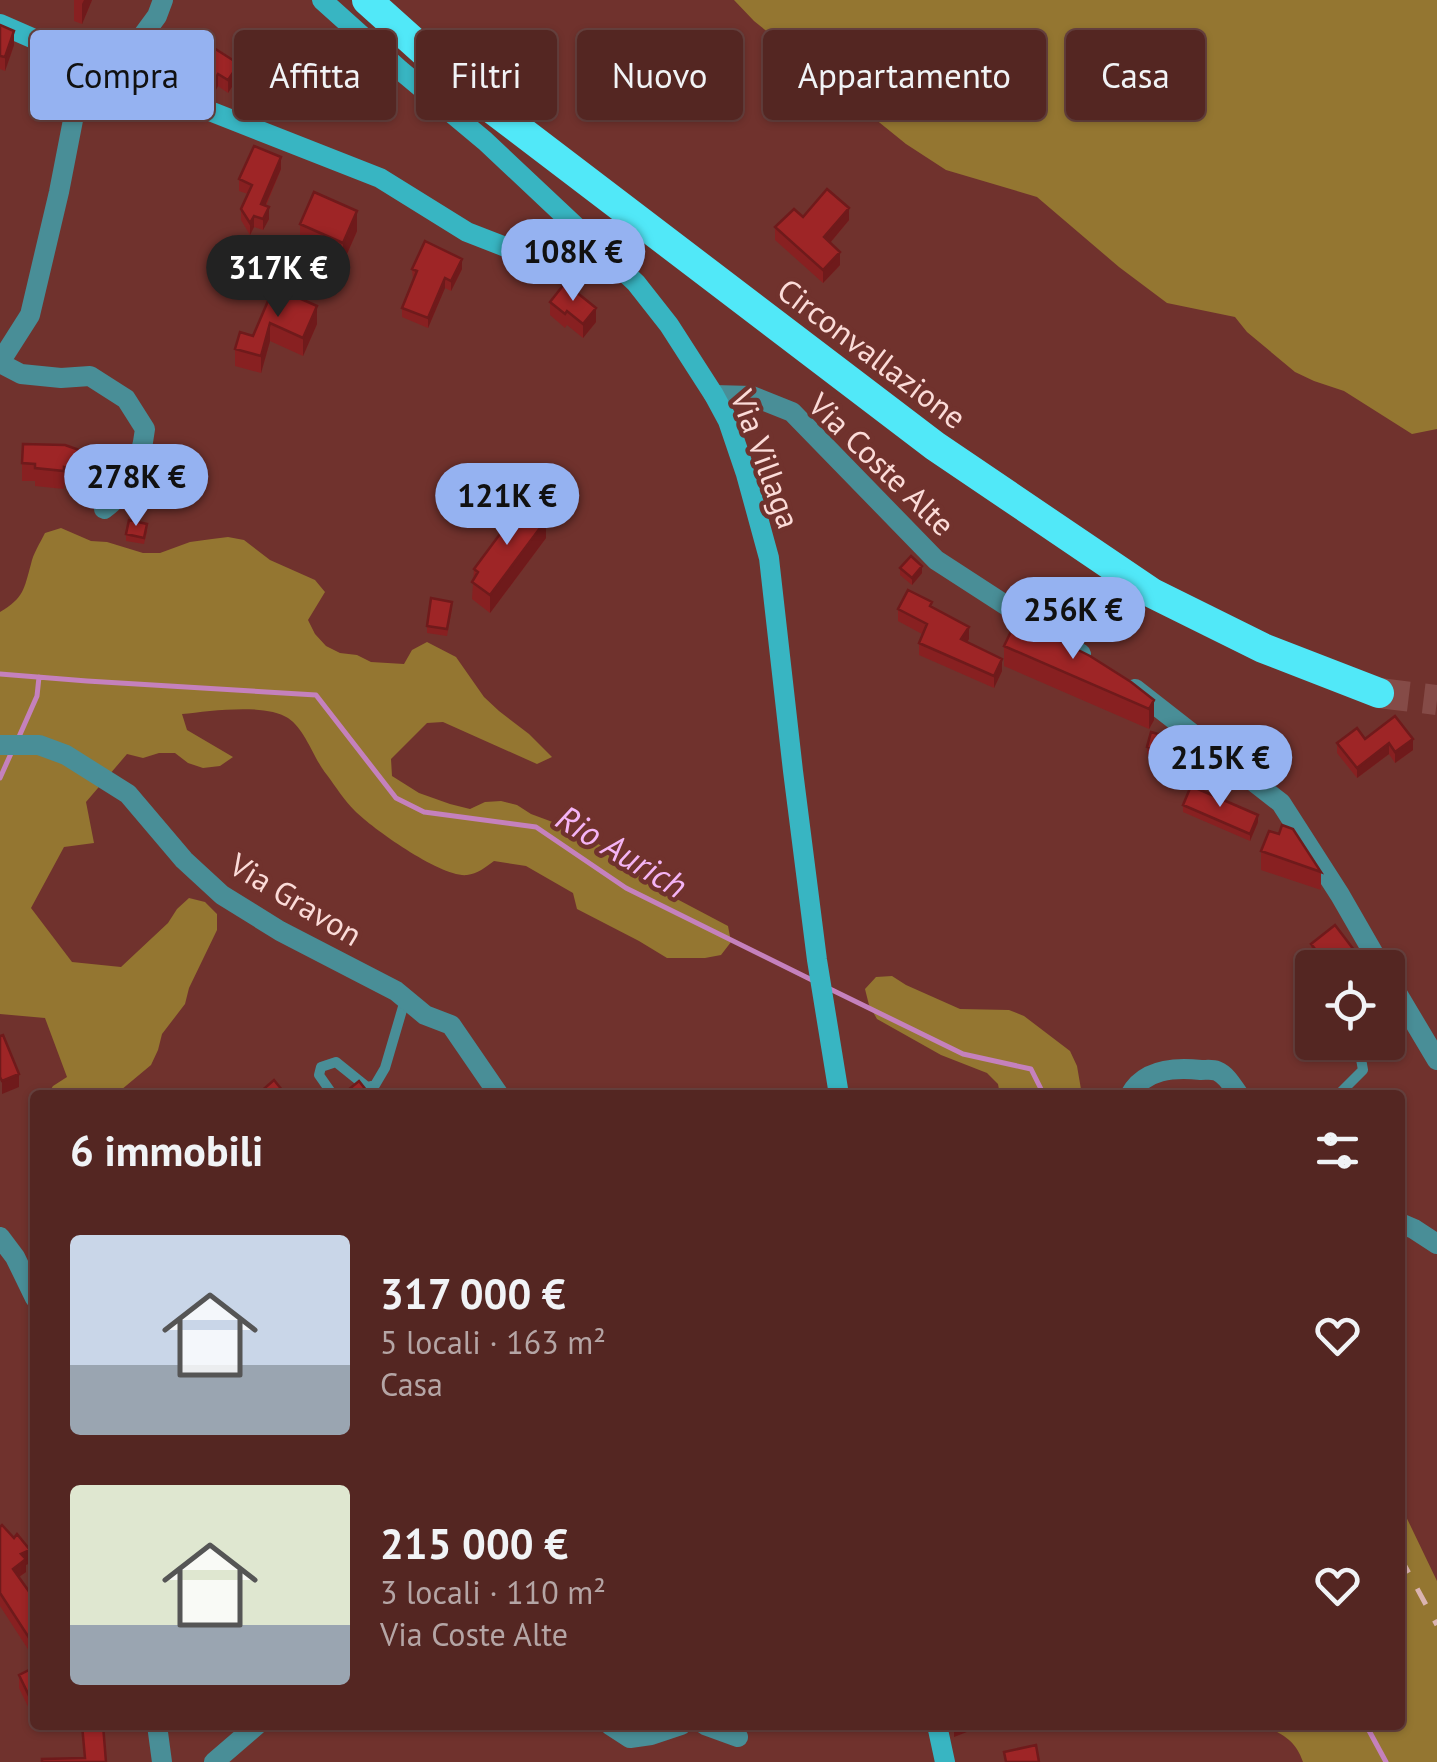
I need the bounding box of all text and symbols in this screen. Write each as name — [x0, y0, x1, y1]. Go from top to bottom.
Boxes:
chip: Compra — [30, 30, 214, 120]
chip: Affitta — [234, 30, 396, 120]
chip: Filtri — [416, 30, 557, 120]
chip: Nuovo — [577, 30, 743, 120]
chip: Appartamento — [763, 30, 1046, 120]
chip: Casa — [1066, 30, 1205, 120]
pin: 108K € — [492, 219, 654, 304]
text: 108K € — [523, 230, 623, 272]
pin: 317K € — [197, 235, 359, 320]
text: 317K € — [228, 246, 328, 288]
street label: Circonvallazione — [769, 268, 975, 438]
street label: Via Villaga — [721, 383, 810, 534]
street label: Via Coste Alte — [799, 383, 964, 544]
pin: 278K € — [55, 444, 217, 529]
text: 278K € — [86, 455, 186, 497]
pin: 121K € — [426, 463, 588, 548]
text: 121K € — [457, 474, 557, 516]
pin: 256K € — [992, 577, 1154, 662]
text: 256K € — [1023, 588, 1123, 630]
pin: 215K € — [1139, 725, 1301, 810]
text: 215K € — [1170, 736, 1270, 778]
water label: Rio Aurich — [548, 794, 696, 908]
street label: Via Gravon — [221, 843, 370, 955]
map controls — [1295, 950, 1405, 1060]
button: locate — [1295, 950, 1405, 1060]
text: 6 immobili — [70, 1123, 263, 1178]
icon: filters — [1310, 1123, 1365, 1178]
text: 317 000 € — [380, 1266, 566, 1321]
icon: home — [150, 1275, 270, 1395]
icon: heart — [1310, 1308, 1365, 1363]
text: 5 locali · 163 m² — [380, 1321, 606, 1363]
text: Casa — [380, 1363, 443, 1405]
text: 215 000 € — [380, 1516, 568, 1571]
icon: home — [150, 1525, 270, 1645]
icon: heart — [1310, 1558, 1365, 1613]
text: 3 locali · 110 m² — [380, 1571, 606, 1613]
text: Via Coste Alte — [380, 1613, 568, 1655]

